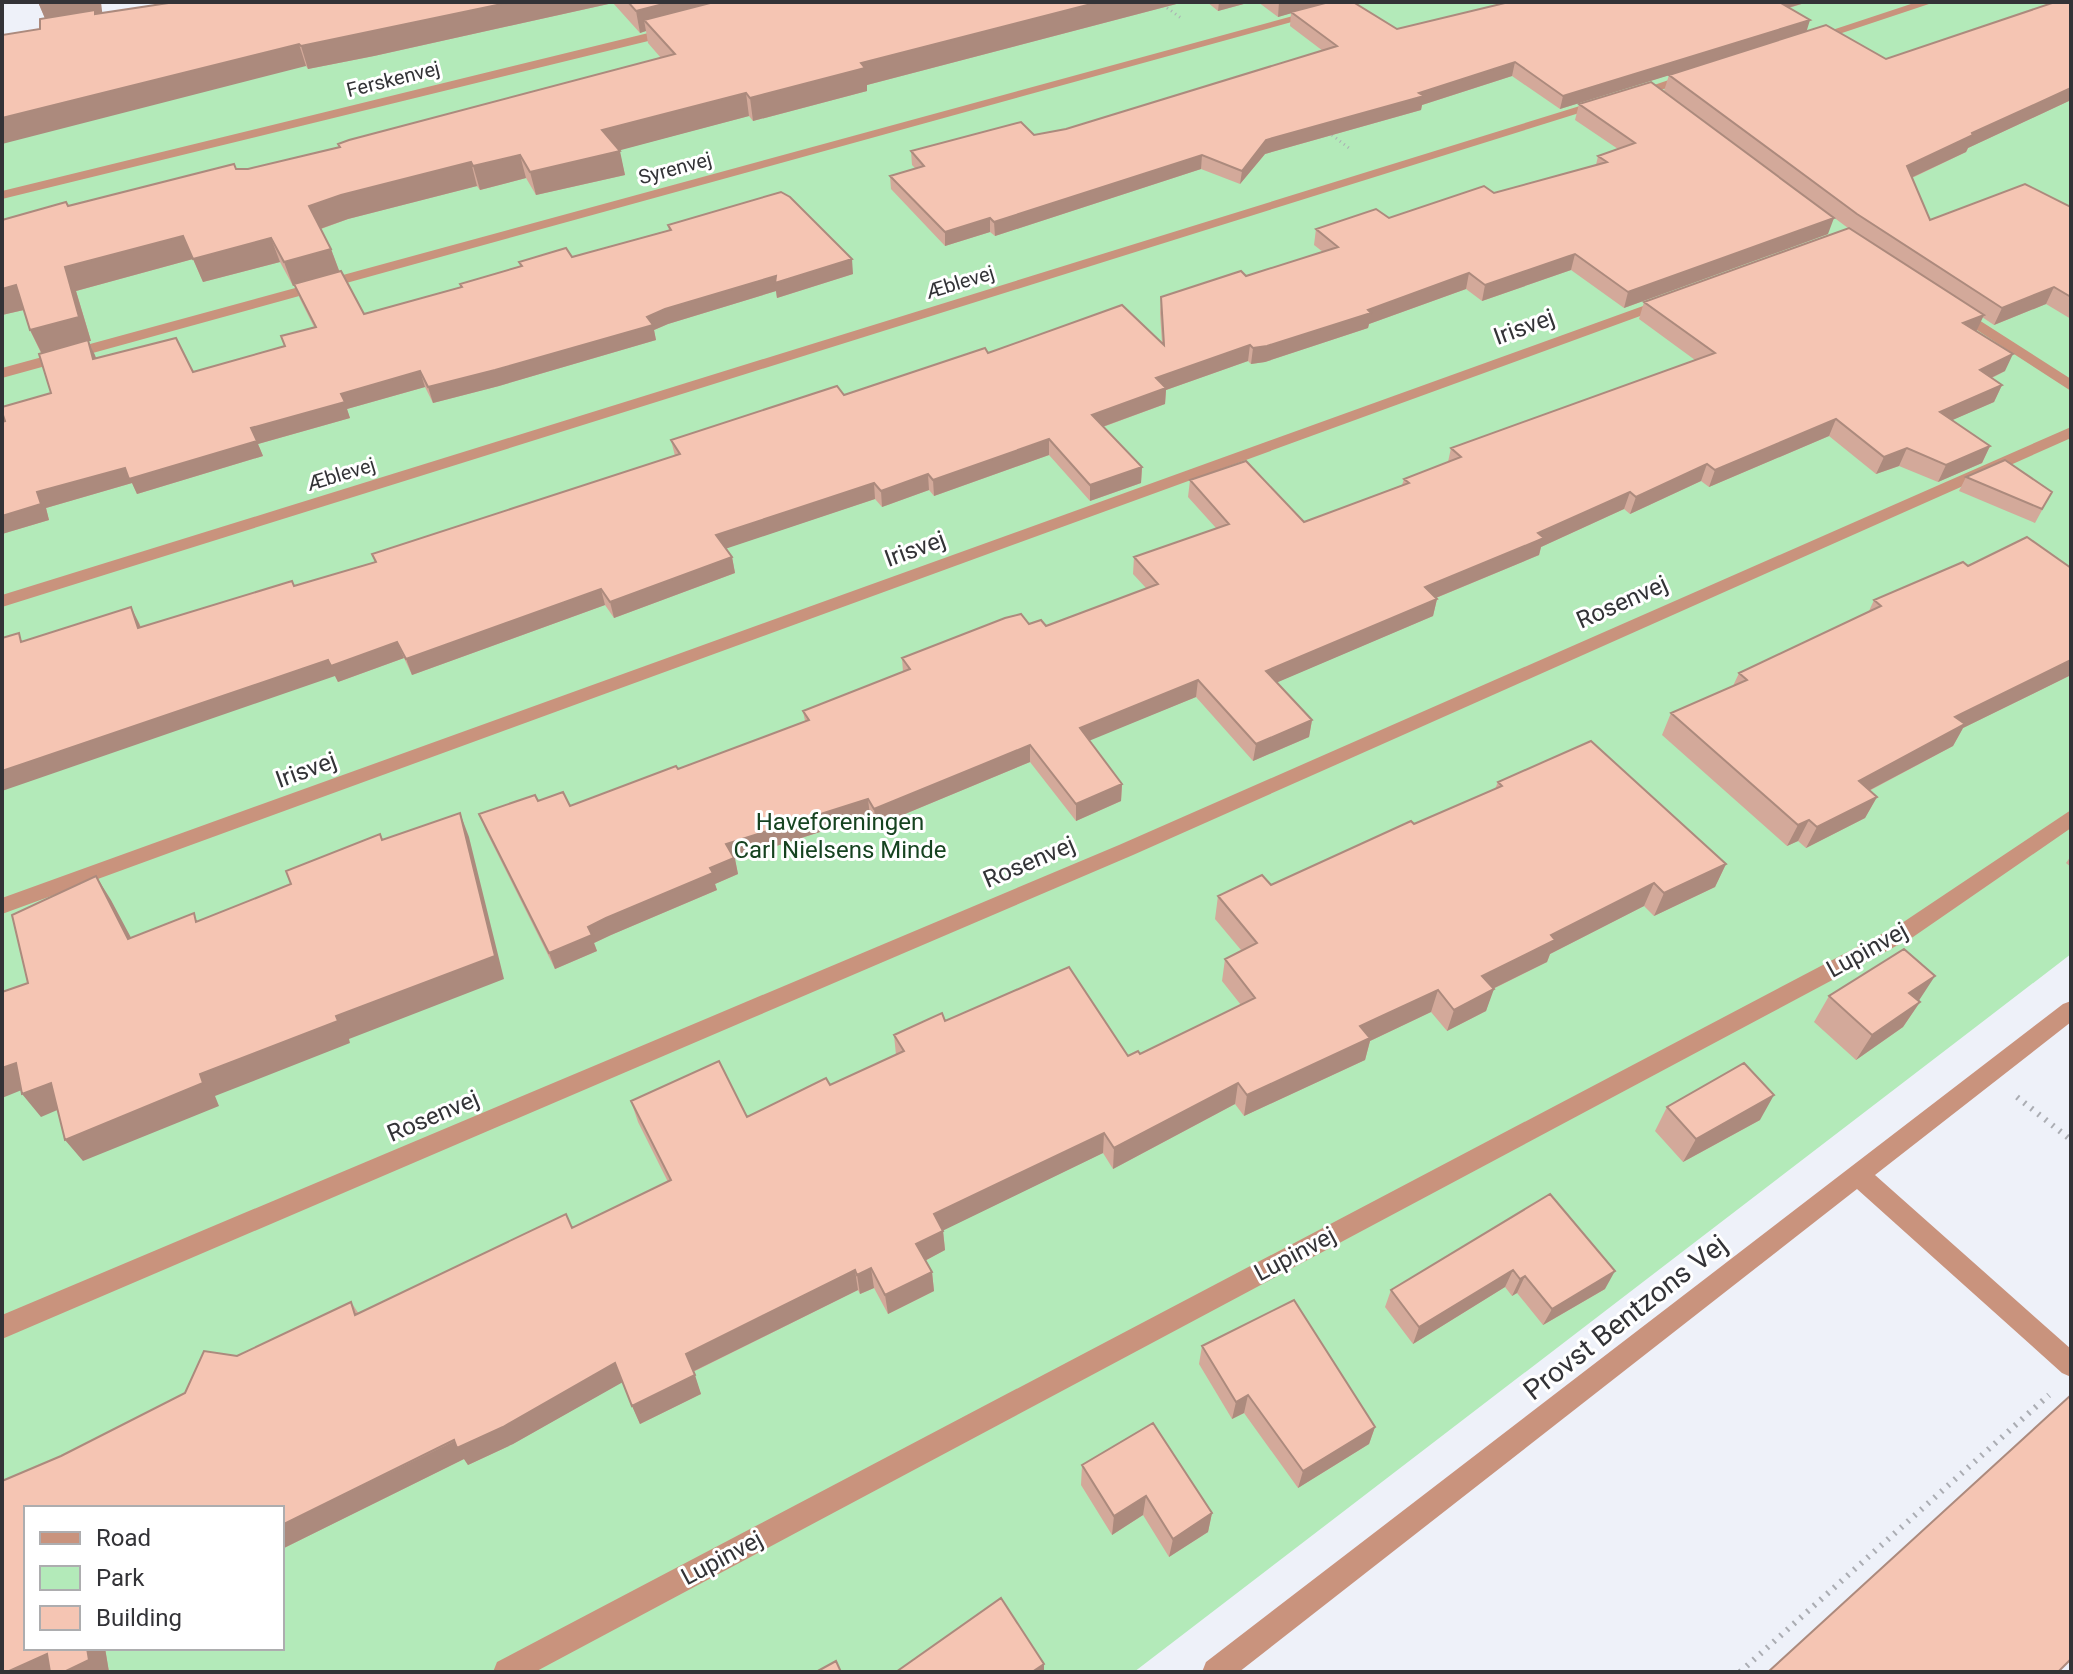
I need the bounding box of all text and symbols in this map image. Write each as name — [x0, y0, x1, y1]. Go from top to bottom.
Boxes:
street label: Ferskenvej — [344, 56, 442, 102]
street label: Syrenvej — [636, 147, 714, 189]
street label: Æblevej — [922, 260, 997, 304]
street label: Irisvej — [1490, 303, 1558, 351]
street label: Æblevej — [303, 452, 378, 496]
street label: Irisvej — [881, 525, 949, 573]
street label: Rosenvej — [1572, 570, 1672, 634]
street label: Irisvej — [272, 746, 340, 794]
park label: Haveforeningen Carl Nielsens Minde — [733, 808, 947, 864]
street label: Rosenvej — [979, 830, 1079, 894]
street label: Lupinvej — [1822, 916, 1912, 984]
street label: Rosenvej — [383, 1084, 483, 1148]
street label: Lupinvej — [1250, 1221, 1340, 1287]
street label: Provst Bentzons Vej — [1517, 1228, 1734, 1407]
legend — [24, 1506, 284, 1650]
text: Road — [96, 1524, 151, 1552]
street label: Lupinvej — [677, 1525, 767, 1591]
text: Park — [96, 1564, 145, 1592]
text: Building — [96, 1604, 182, 1632]

